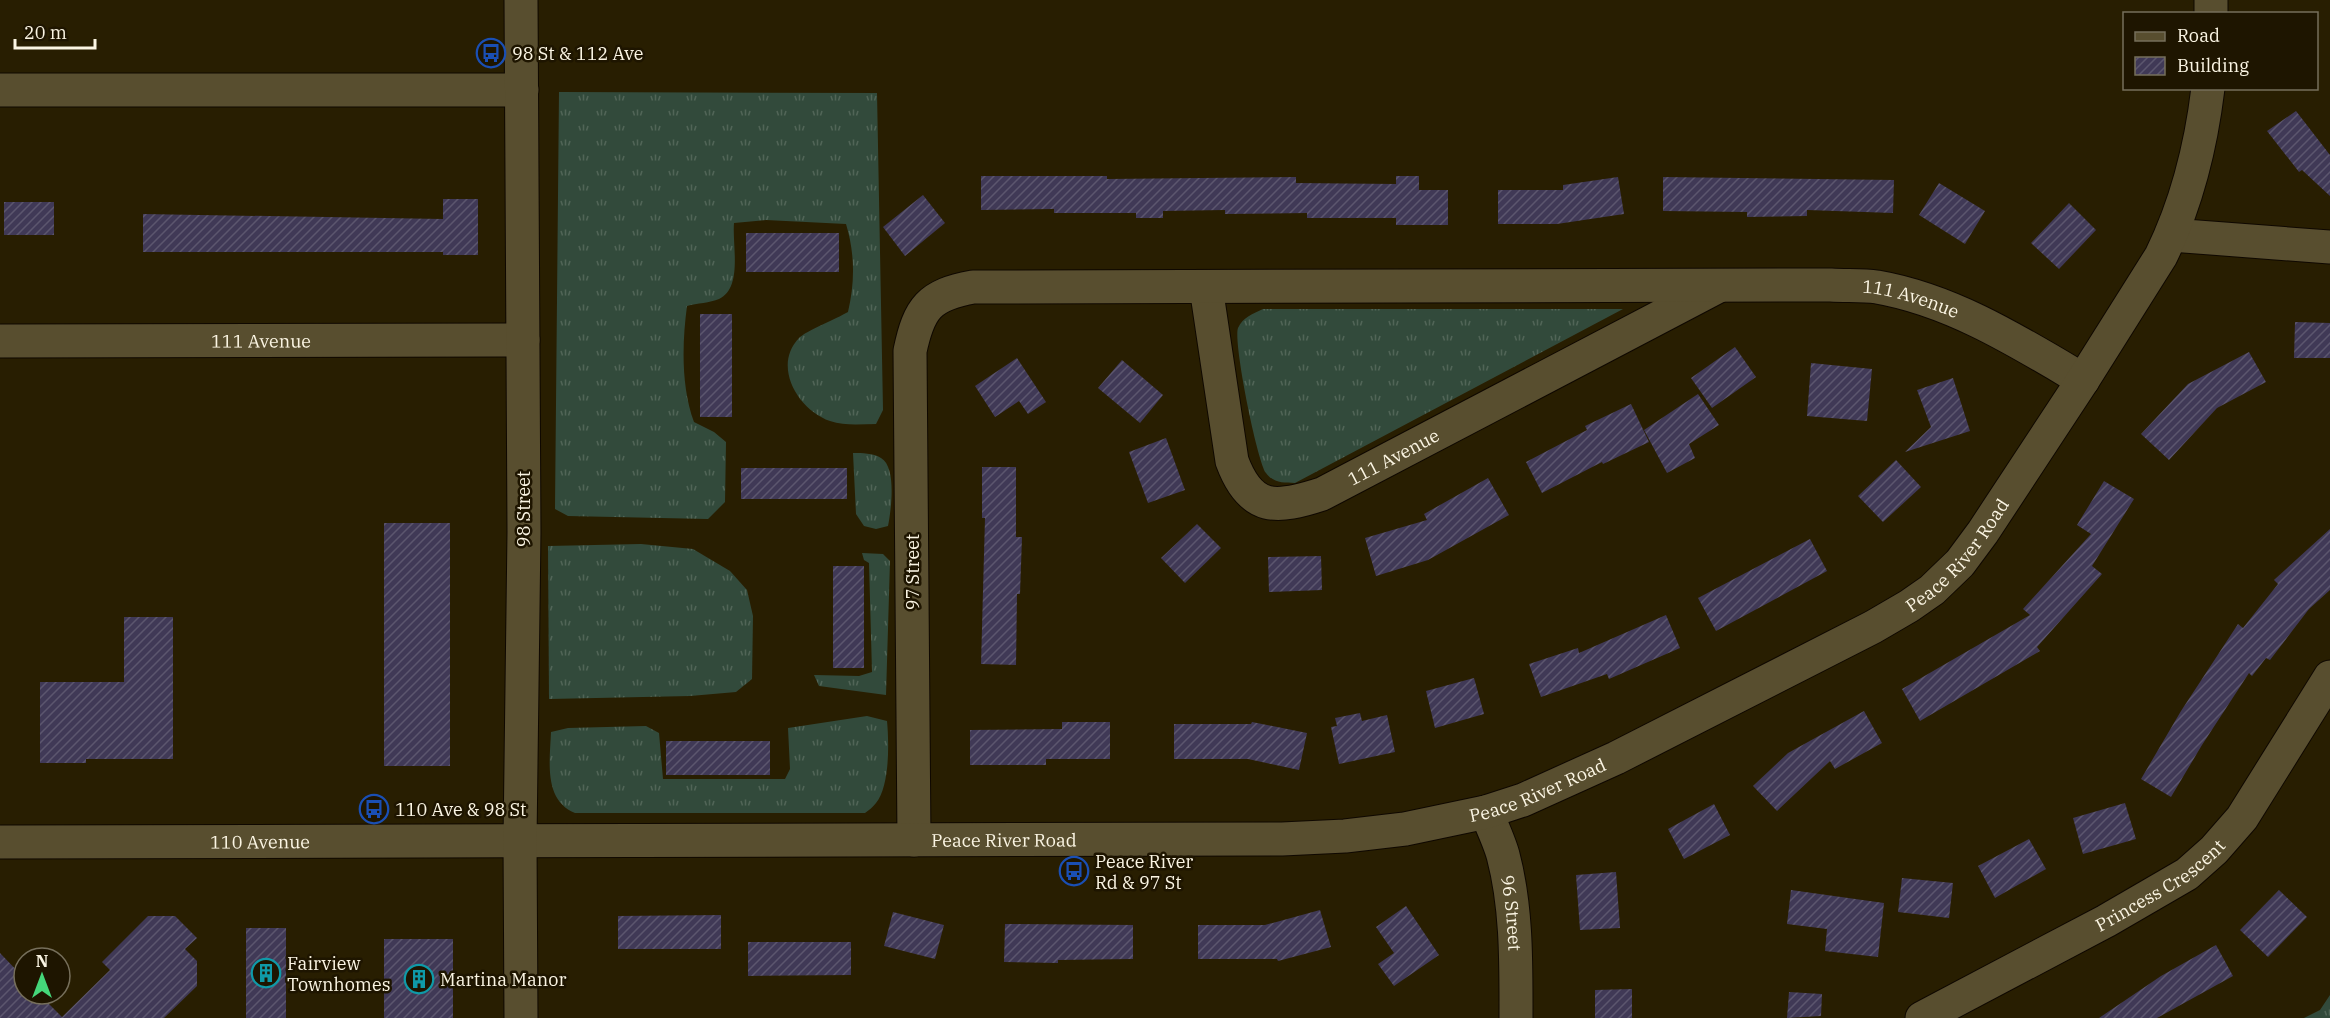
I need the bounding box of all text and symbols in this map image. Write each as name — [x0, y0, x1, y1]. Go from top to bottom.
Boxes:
scale bar — [15, 12, 94, 50]
legend — [2123, 12, 2318, 90]
text: 20 m — [24, 21, 67, 44]
text: Road — [2177, 24, 2220, 47]
bus stop icon: 98 St & 112 Ave — [475, 37, 507, 69]
place label: 98 St & 112 Ave — [512, 42, 643, 65]
text: Building — [2177, 54, 2249, 77]
street label: 111 Avenue — [1862, 274, 1963, 323]
street label: 111 Avenue — [211, 329, 311, 352]
street label: 111 Avenue — [1344, 423, 1443, 490]
street label: 98 Street — [512, 471, 535, 547]
street label: Peace River Road — [1901, 494, 2013, 617]
street label: 97 Street — [901, 534, 924, 610]
street label: Peace River Road — [1467, 753, 1609, 827]
bus stop icon: 110 Ave & 98 St — [358, 793, 390, 825]
place label: 110 Ave & 98 St — [395, 798, 526, 821]
street label: Peace River Road — [931, 828, 1077, 851]
street label: 110 Avenue — [210, 830, 310, 853]
street label: Princess Crescent — [2091, 834, 2230, 936]
place label: Peace River Rd & 97 St — [1095, 850, 1193, 894]
bus stop icon: Peace River Rd & 97 St — [1058, 855, 1090, 887]
street label: 96 Street — [1496, 873, 1527, 951]
north arrow — [12, 946, 72, 1006]
text: N — [36, 951, 48, 971]
place label: Fairview Townhomes — [287, 952, 390, 996]
building icon: Fairview Townhomes — [250, 957, 282, 989]
building icon: Martina Manor — [403, 963, 435, 995]
place label: Martina Manor — [440, 968, 566, 991]

